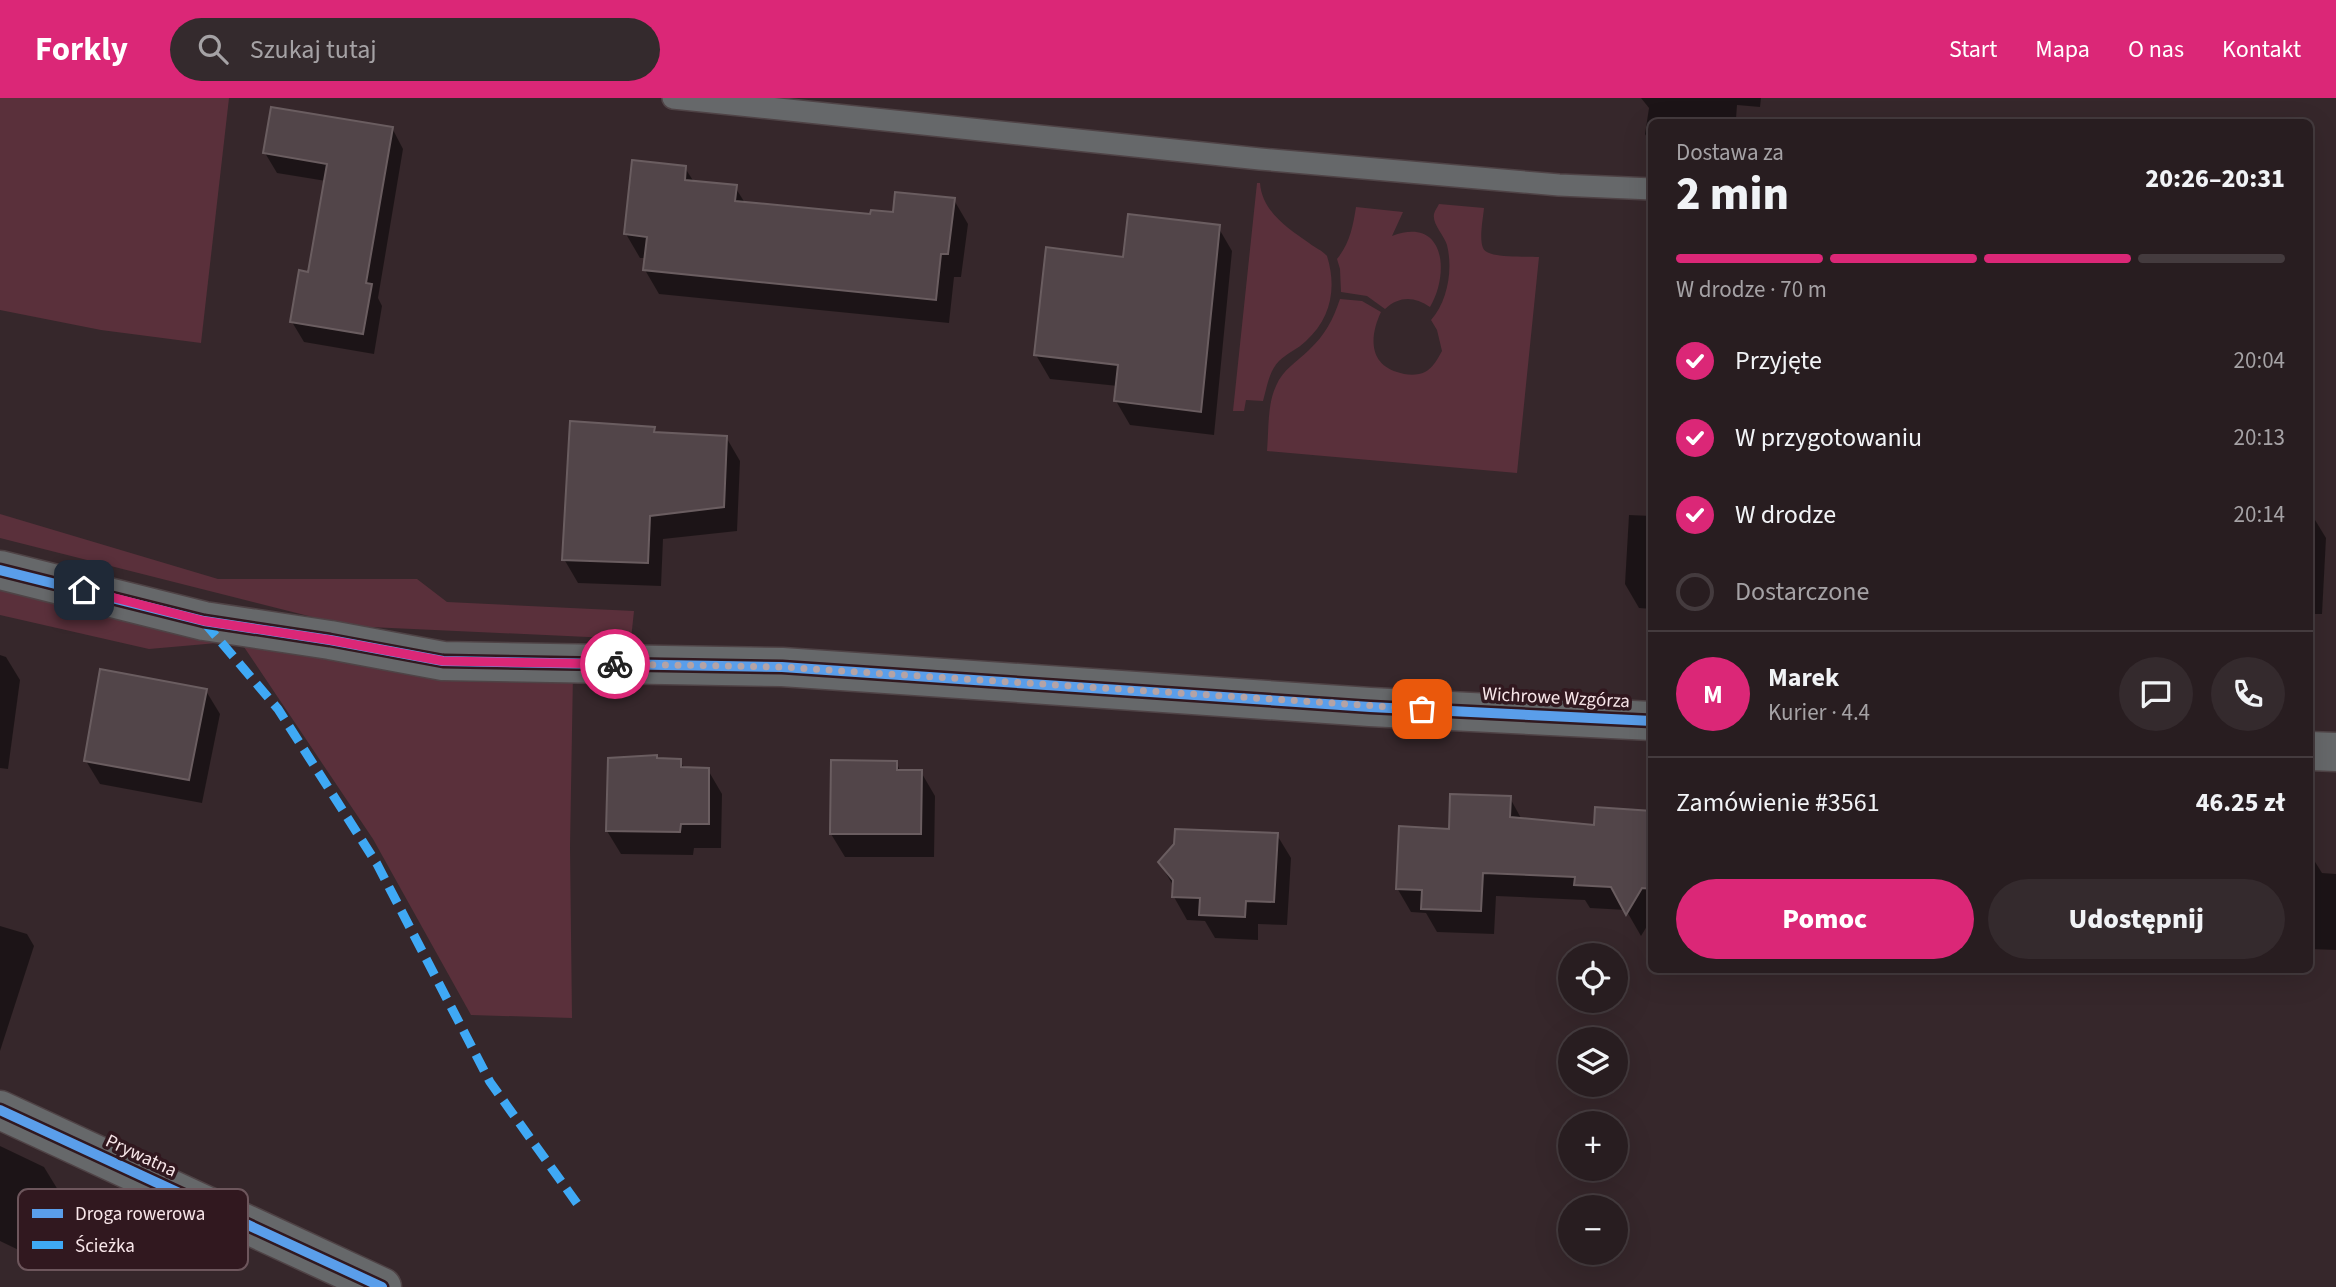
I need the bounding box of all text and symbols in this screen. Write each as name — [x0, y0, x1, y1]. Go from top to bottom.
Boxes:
search box — [170, 18, 660, 81]
text: Forkly — [35, 26, 128, 73]
icon: search — [194, 30, 232, 68]
text: Szukaj tutaj — [250, 31, 377, 68]
text: Start — [1949, 32, 1997, 67]
text: Mapa — [2035, 32, 2090, 67]
text: O nas — [2128, 32, 2184, 67]
text: Kontakt — [2222, 32, 2301, 67]
text: Dostawa za — [1676, 136, 1784, 169]
text: 20:26–20:31 — [2145, 160, 2285, 197]
text: 2 min — [1676, 162, 1789, 227]
text: W drodze · 70 m — [1676, 273, 1827, 306]
icon: check — [1676, 342, 1714, 380]
text: Przyjęte — [1735, 342, 1822, 379]
text: 20:04 — [2234, 344, 2285, 377]
icon: check — [1676, 419, 1714, 457]
text: W przygotowaniu — [1735, 419, 1922, 456]
text: 20:13 — [2234, 421, 2285, 454]
icon: check — [1676, 496, 1714, 534]
text: W drodze — [1735, 496, 1836, 533]
text: 20:14 — [2234, 498, 2285, 531]
pin — [54, 560, 114, 620]
icon: home — [65, 571, 103, 609]
text: Dostarczone — [1735, 573, 1869, 610]
courier — [580, 629, 650, 699]
icon: bike — [596, 645, 634, 683]
button: chat — [2119, 657, 2193, 731]
button: phone — [2211, 657, 2285, 731]
text: Marek — [1768, 659, 1839, 696]
text: M — [1703, 676, 1723, 713]
pin — [1392, 679, 1452, 739]
street label: Wichrowe Wzgórza — [1481, 681, 1631, 715]
icon: bag — [1403, 690, 1441, 728]
text: Kurier · 4.4 — [1768, 696, 1870, 729]
text: Zamówienie #3561 — [1676, 784, 1880, 821]
text: 46.25 zł — [2196, 784, 2285, 821]
button: Pomoc — [1676, 879, 1974, 959]
button: Udostępnij — [1988, 879, 2285, 959]
map controls — [1558, 943, 1628, 1265]
button: locate — [1558, 943, 1628, 1013]
button: layers — [1558, 1027, 1628, 1097]
button: + — [1558, 1111, 1628, 1181]
street label: Prywatna — [101, 1128, 181, 1184]
legend — [18, 1189, 248, 1270]
button: − — [1558, 1195, 1628, 1265]
text: Droga rowerowa — [75, 1201, 205, 1228]
text: Ścieżka — [75, 1233, 135, 1260]

